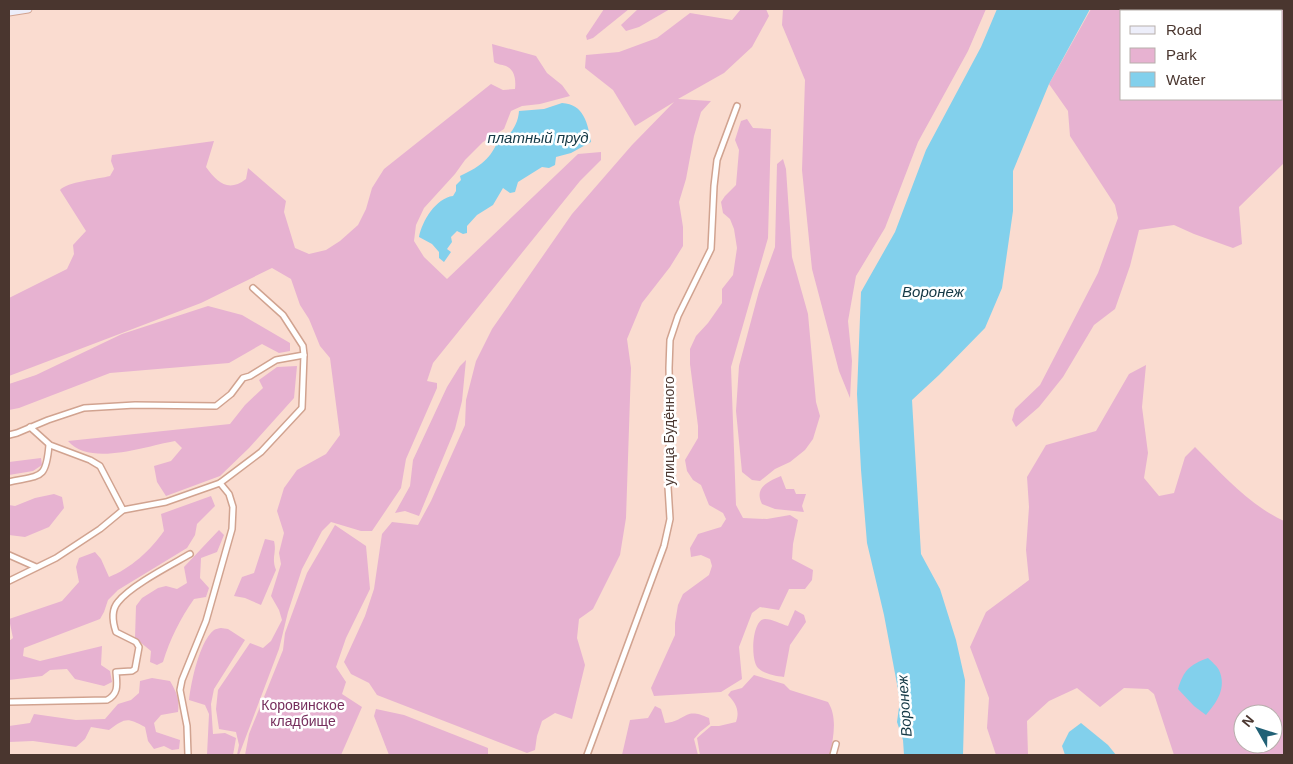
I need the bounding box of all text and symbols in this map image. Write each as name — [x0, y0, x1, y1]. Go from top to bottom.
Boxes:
legend — [1120, 10, 1283, 100]
text: Road — [1166, 21, 1202, 38]
text: Park — [1166, 46, 1197, 63]
text: Water — [1166, 71, 1205, 88]
water label: платный пруд — [487, 129, 589, 146]
water label: Воронеж — [902, 283, 965, 300]
street label: улица Будённого — [661, 376, 677, 486]
water label: Воронеж — [893, 674, 915, 737]
park label: Коровинское кладбище — [261, 697, 345, 729]
north arrow — [1233, 704, 1283, 754]
text: N — [1238, 712, 1257, 730]

